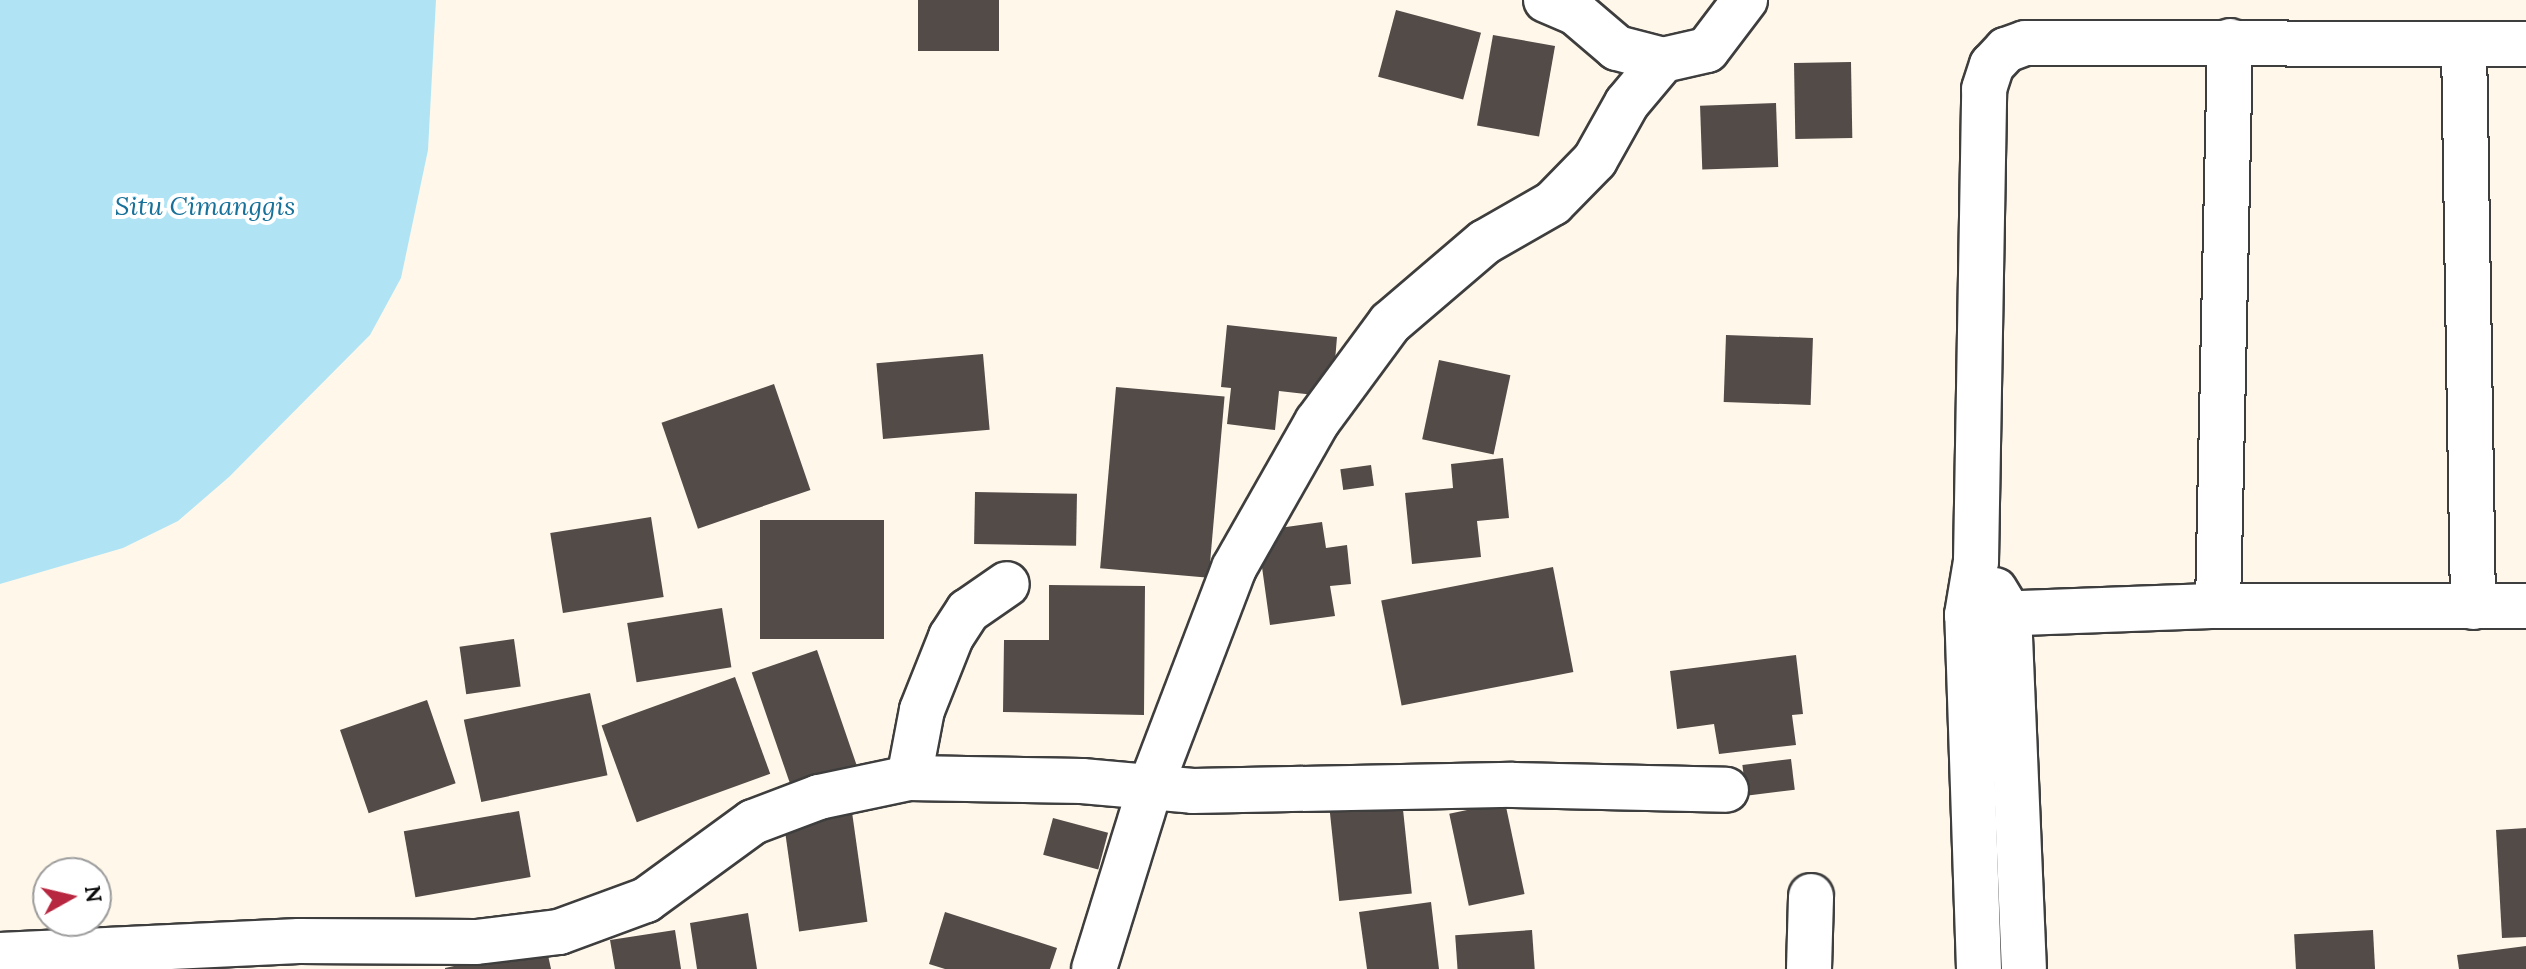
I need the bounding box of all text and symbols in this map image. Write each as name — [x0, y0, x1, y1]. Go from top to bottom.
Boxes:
water label: Situ Cimanggis — [115, 190, 295, 222]
north arrow — [32, 857, 112, 937]
text: N — [79, 884, 109, 904]

